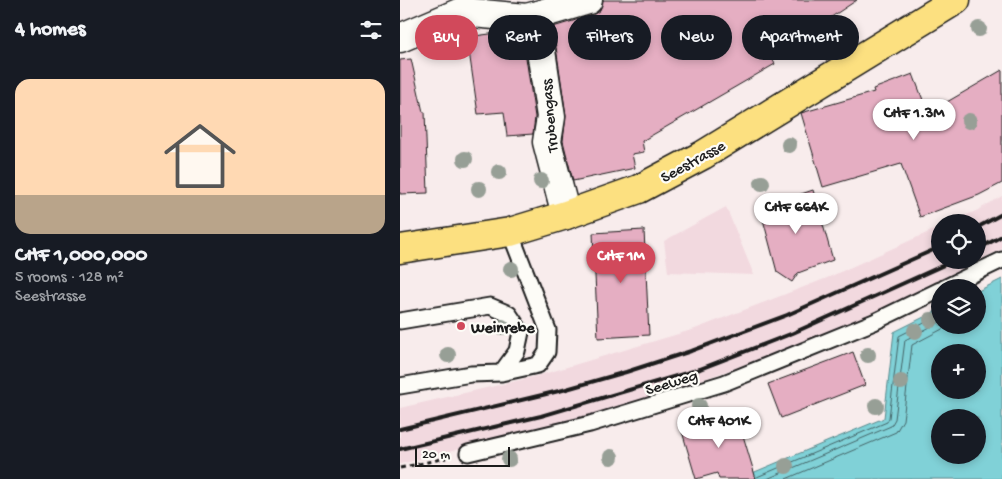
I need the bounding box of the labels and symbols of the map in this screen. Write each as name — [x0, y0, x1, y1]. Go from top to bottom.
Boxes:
street label: Trubengass — [539, 77, 564, 154]
pin: CHF 1.3M — [862, 98, 966, 141]
street label: Seestrasse — [658, 137, 730, 189]
pin: CHF 664K — [744, 192, 848, 235]
pin: CHF 1M — [580, 242, 662, 284]
marker: Weinrebe — [455, 320, 467, 332]
place label: Weinrebe — [470, 320, 535, 339]
street label: Seeweg — [644, 367, 700, 401]
pin: CHF 401K — [667, 406, 771, 449]
scale bar — [415, 444, 510, 467]

